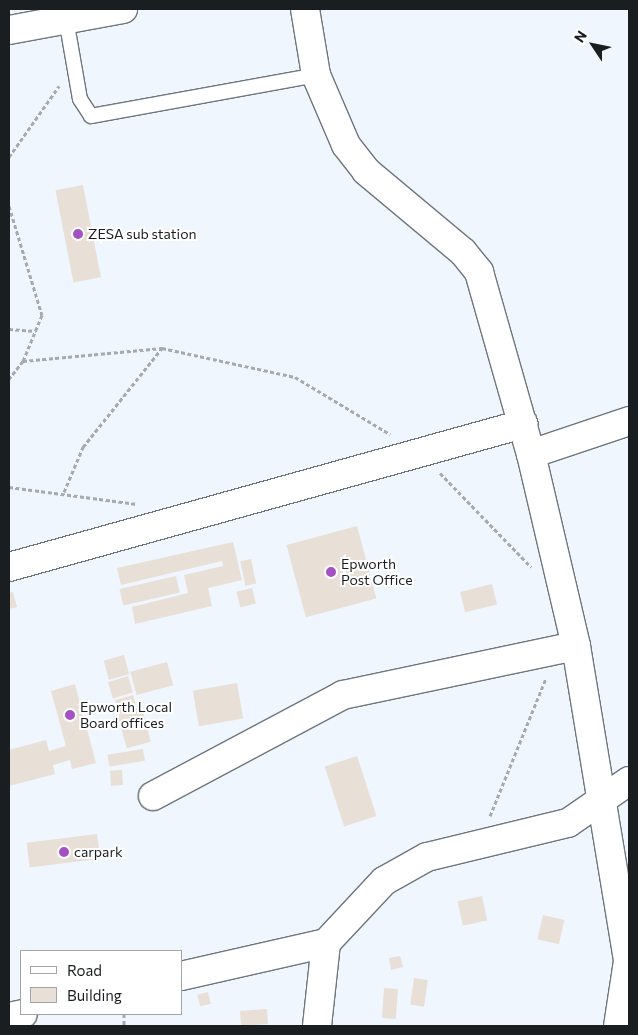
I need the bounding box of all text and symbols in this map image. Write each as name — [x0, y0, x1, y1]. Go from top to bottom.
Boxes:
north arrow — [568, 20, 618, 70]
text: N — [570, 27, 590, 45]
place label: ZESA sub station — [88, 226, 197, 242]
marker: ZESA sub station — [72, 228, 84, 240]
place label: Epworth Post Office — [341, 556, 413, 588]
marker: Epworth Post Office — [325, 566, 337, 578]
place label: Epworth Local Board offices — [80, 699, 172, 732]
marker: Epworth Local Board offices — [64, 709, 76, 721]
place label: carpark — [74, 844, 123, 860]
marker: carpark — [58, 846, 70, 858]
legend — [20, 950, 182, 1015]
text: Road — [67, 961, 102, 979]
text: Building — [67, 986, 122, 1004]

